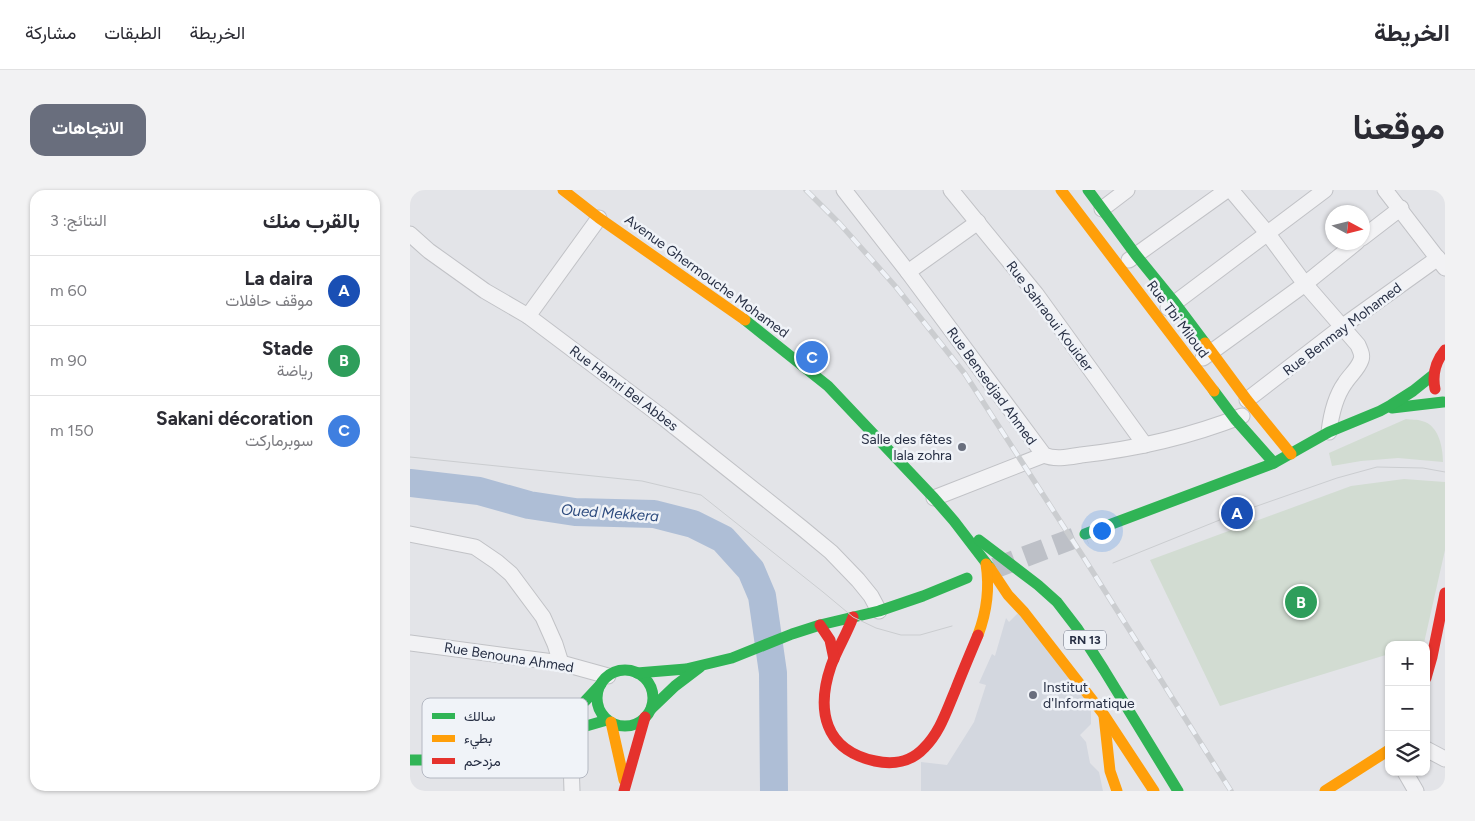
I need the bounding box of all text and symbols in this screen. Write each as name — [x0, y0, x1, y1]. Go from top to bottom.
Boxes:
text: الخريطة — [1374, 18, 1450, 47]
text: مشاركة — [25, 22, 76, 44]
text: الطبقات — [104, 22, 161, 44]
text: الخريطة — [189, 22, 245, 44]
button: الاتجاهات — [30, 104, 146, 156]
text: موقعنا — [1352, 106, 1445, 148]
north arrow — [1325, 205, 1370, 250]
text: بالقرب منك — [263, 208, 360, 233]
text: النتائج: 3 — [50, 211, 107, 230]
street label: Avenue Ghermouche Mohamed — [621, 211, 792, 342]
street label: Rue Sahraoui Kouider — [1003, 258, 1097, 375]
text: La daira — [244, 267, 313, 290]
street label: Rue Tbi Miloud — [1143, 277, 1212, 361]
street label: Rue Benmay Mohamed — [1280, 279, 1405, 380]
text: 60 m — [50, 281, 87, 300]
text: A — [338, 281, 350, 300]
text: موقف حافلات — [225, 291, 313, 310]
street label: Rue Bensedjad Ahmed — [943, 324, 1040, 449]
text: Stade — [262, 337, 313, 360]
pin: C — [796, 338, 828, 376]
street label: Rue Hamri Bel Abbes — [566, 342, 681, 435]
text: 90 m — [50, 351, 87, 370]
text: B — [339, 351, 349, 370]
text: رياضة — [277, 361, 313, 380]
text: Sakani décoration — [156, 407, 313, 430]
text: 150 m — [50, 421, 94, 440]
text: C — [338, 421, 350, 440]
text: سوبرماركت — [245, 431, 313, 450]
place label: Salle des fêtes lala zohra — [861, 431, 952, 464]
marker: Salle des fêtes lala zohra — [956, 441, 968, 453]
pin: A — [1221, 494, 1253, 532]
water label: Oued Mekkera — [560, 501, 660, 525]
your location — [1089, 518, 1115, 544]
pin: B — [1285, 583, 1317, 621]
road number: RN 13 — [1064, 630, 1106, 650]
street label: Rue Benouna Ahmed — [443, 639, 575, 676]
map controls — [1385, 641, 1430, 776]
button: + — [1385, 641, 1430, 686]
place label: Institut d'Informatique — [1043, 679, 1135, 712]
button: − — [1385, 686, 1430, 731]
marker: Institut d'Informatique — [1027, 689, 1039, 701]
legend — [422, 698, 588, 778]
text: سالك — [464, 708, 495, 725]
text: بطيء — [464, 730, 492, 750]
button: layers — [1385, 731, 1430, 776]
text: مزدحم — [464, 753, 501, 770]

